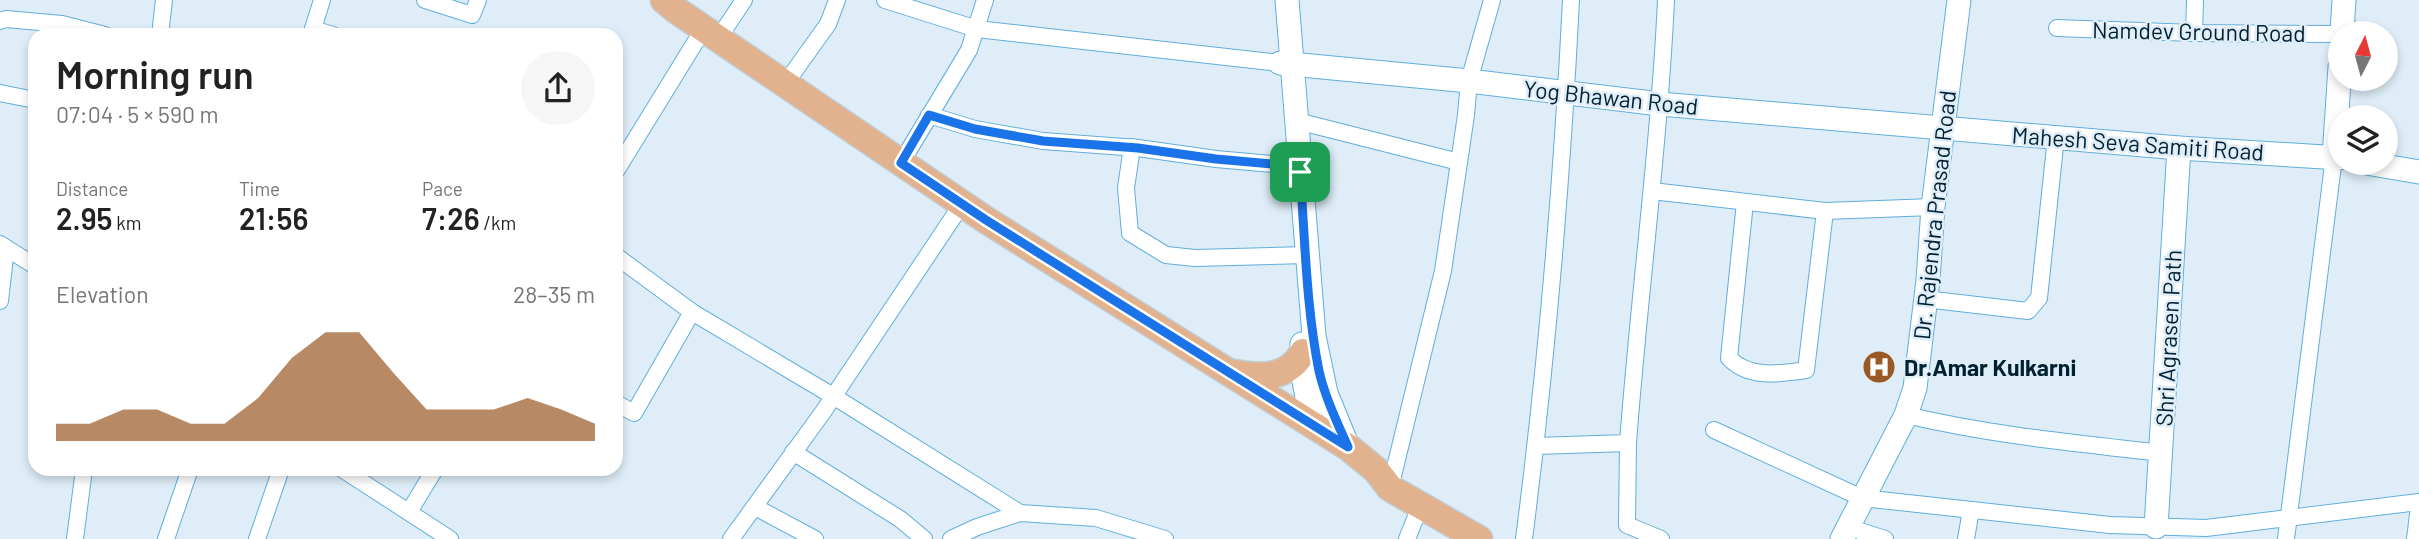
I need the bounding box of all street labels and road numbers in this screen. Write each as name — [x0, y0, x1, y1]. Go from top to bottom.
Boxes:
street label: Namdev Ground Road — [2092, 15, 2306, 47]
street label: Yog Bhawan Road — [1522, 74, 1700, 120]
street label: Dr. Rajendra Prasad Road — [1907, 89, 1961, 341]
street label: Mahesh Seva Samiti Road — [2011, 120, 2265, 166]
street label: Shri Agrasen Path — [2149, 249, 2187, 427]

